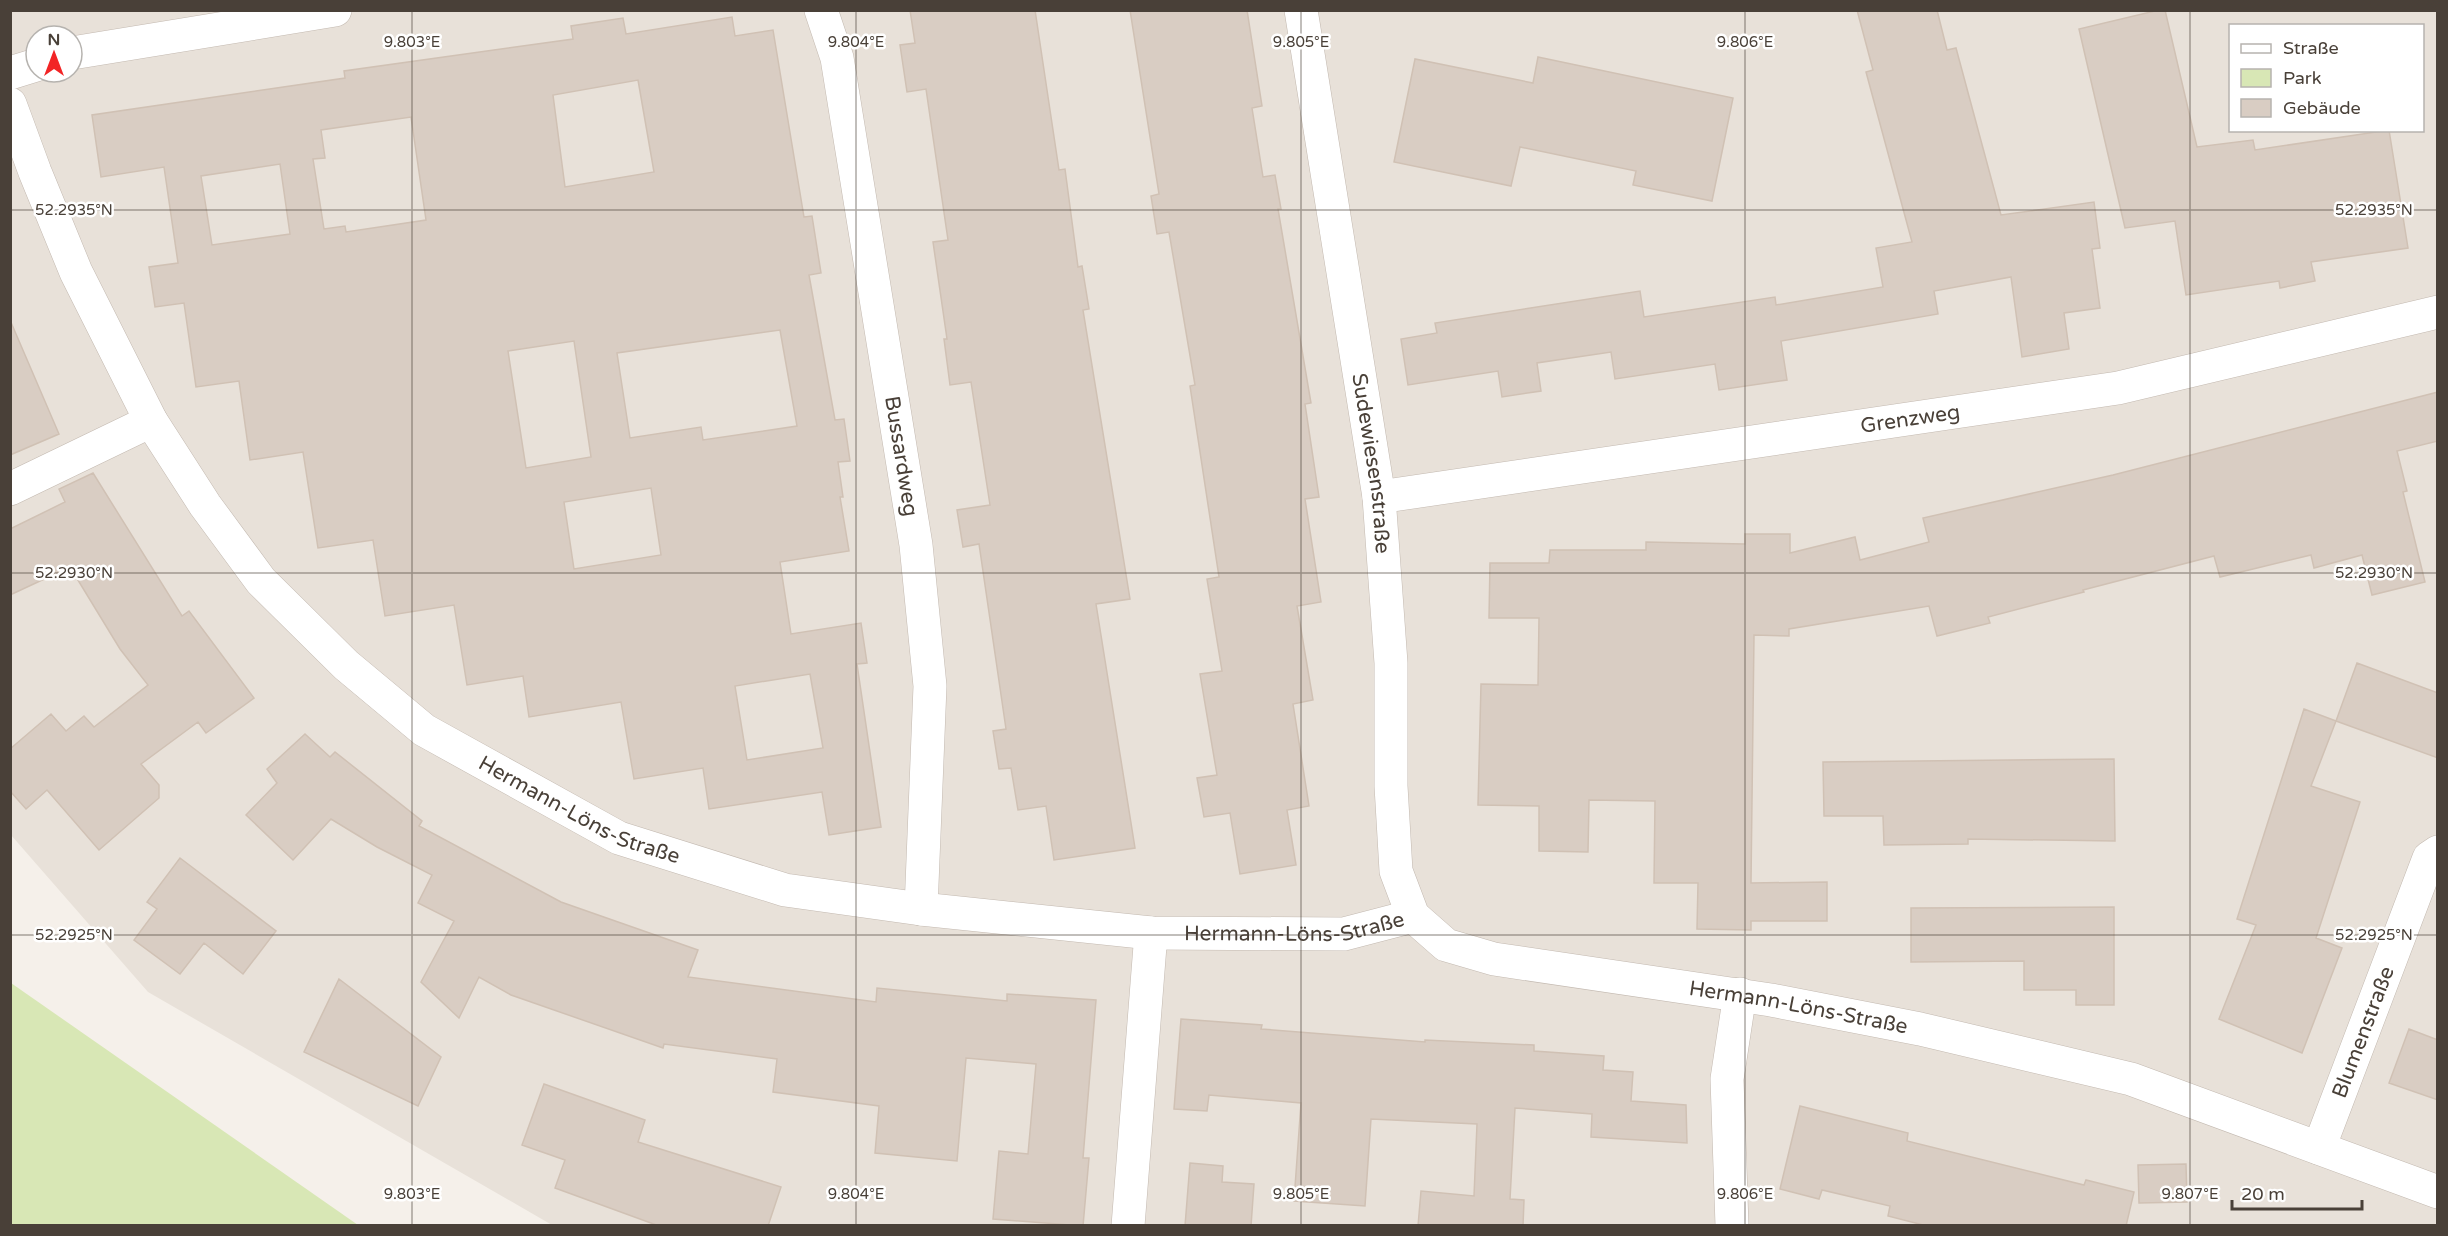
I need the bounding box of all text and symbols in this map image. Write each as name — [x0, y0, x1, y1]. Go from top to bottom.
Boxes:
north arrow — [24, 24, 84, 84]
legend — [2229, 24, 2424, 132]
text: N — [48, 30, 60, 50]
text: 9.803°E — [384, 33, 440, 51]
text: 9.804°E — [828, 33, 884, 51]
text: 9.805°E — [1273, 33, 1329, 51]
text: 9.806°E — [1717, 33, 1773, 51]
text: Straße — [2283, 37, 2339, 59]
text: Park — [2283, 67, 2322, 89]
text: Gebäude — [2283, 97, 2361, 119]
text: 52.2935°N — [35, 201, 113, 219]
text: 52.2935°N — [2335, 201, 2413, 219]
street label: Sudewiesenstraße — [1347, 372, 1396, 555]
street label: Bussardweg — [879, 394, 924, 518]
street label: Grenzweg — [1859, 399, 1962, 438]
text: 52.2930°N — [35, 564, 113, 582]
text: 52.2930°N — [2335, 564, 2413, 582]
street label: Hermann-Löns-Straße — [474, 750, 683, 869]
street label: Hermann-Löns-Straße — [1184, 906, 1407, 947]
text: 52.2925°N — [35, 926, 113, 944]
text: 52.2925°N — [2335, 926, 2413, 944]
street label: Blumenstraße — [2327, 963, 2399, 1101]
street label: Hermann-Löns-Straße — [1687, 976, 1910, 1039]
scale bar — [2232, 1173, 2362, 1211]
text: 20 m — [2241, 1183, 2285, 1205]
text: 9.803°E — [384, 1185, 440, 1203]
text: 9.804°E — [828, 1185, 884, 1203]
text: 9.805°E — [1273, 1185, 1329, 1203]
text: 9.806°E — [1717, 1185, 1773, 1203]
text: 9.807°E — [2161, 1185, 2219, 1203]

